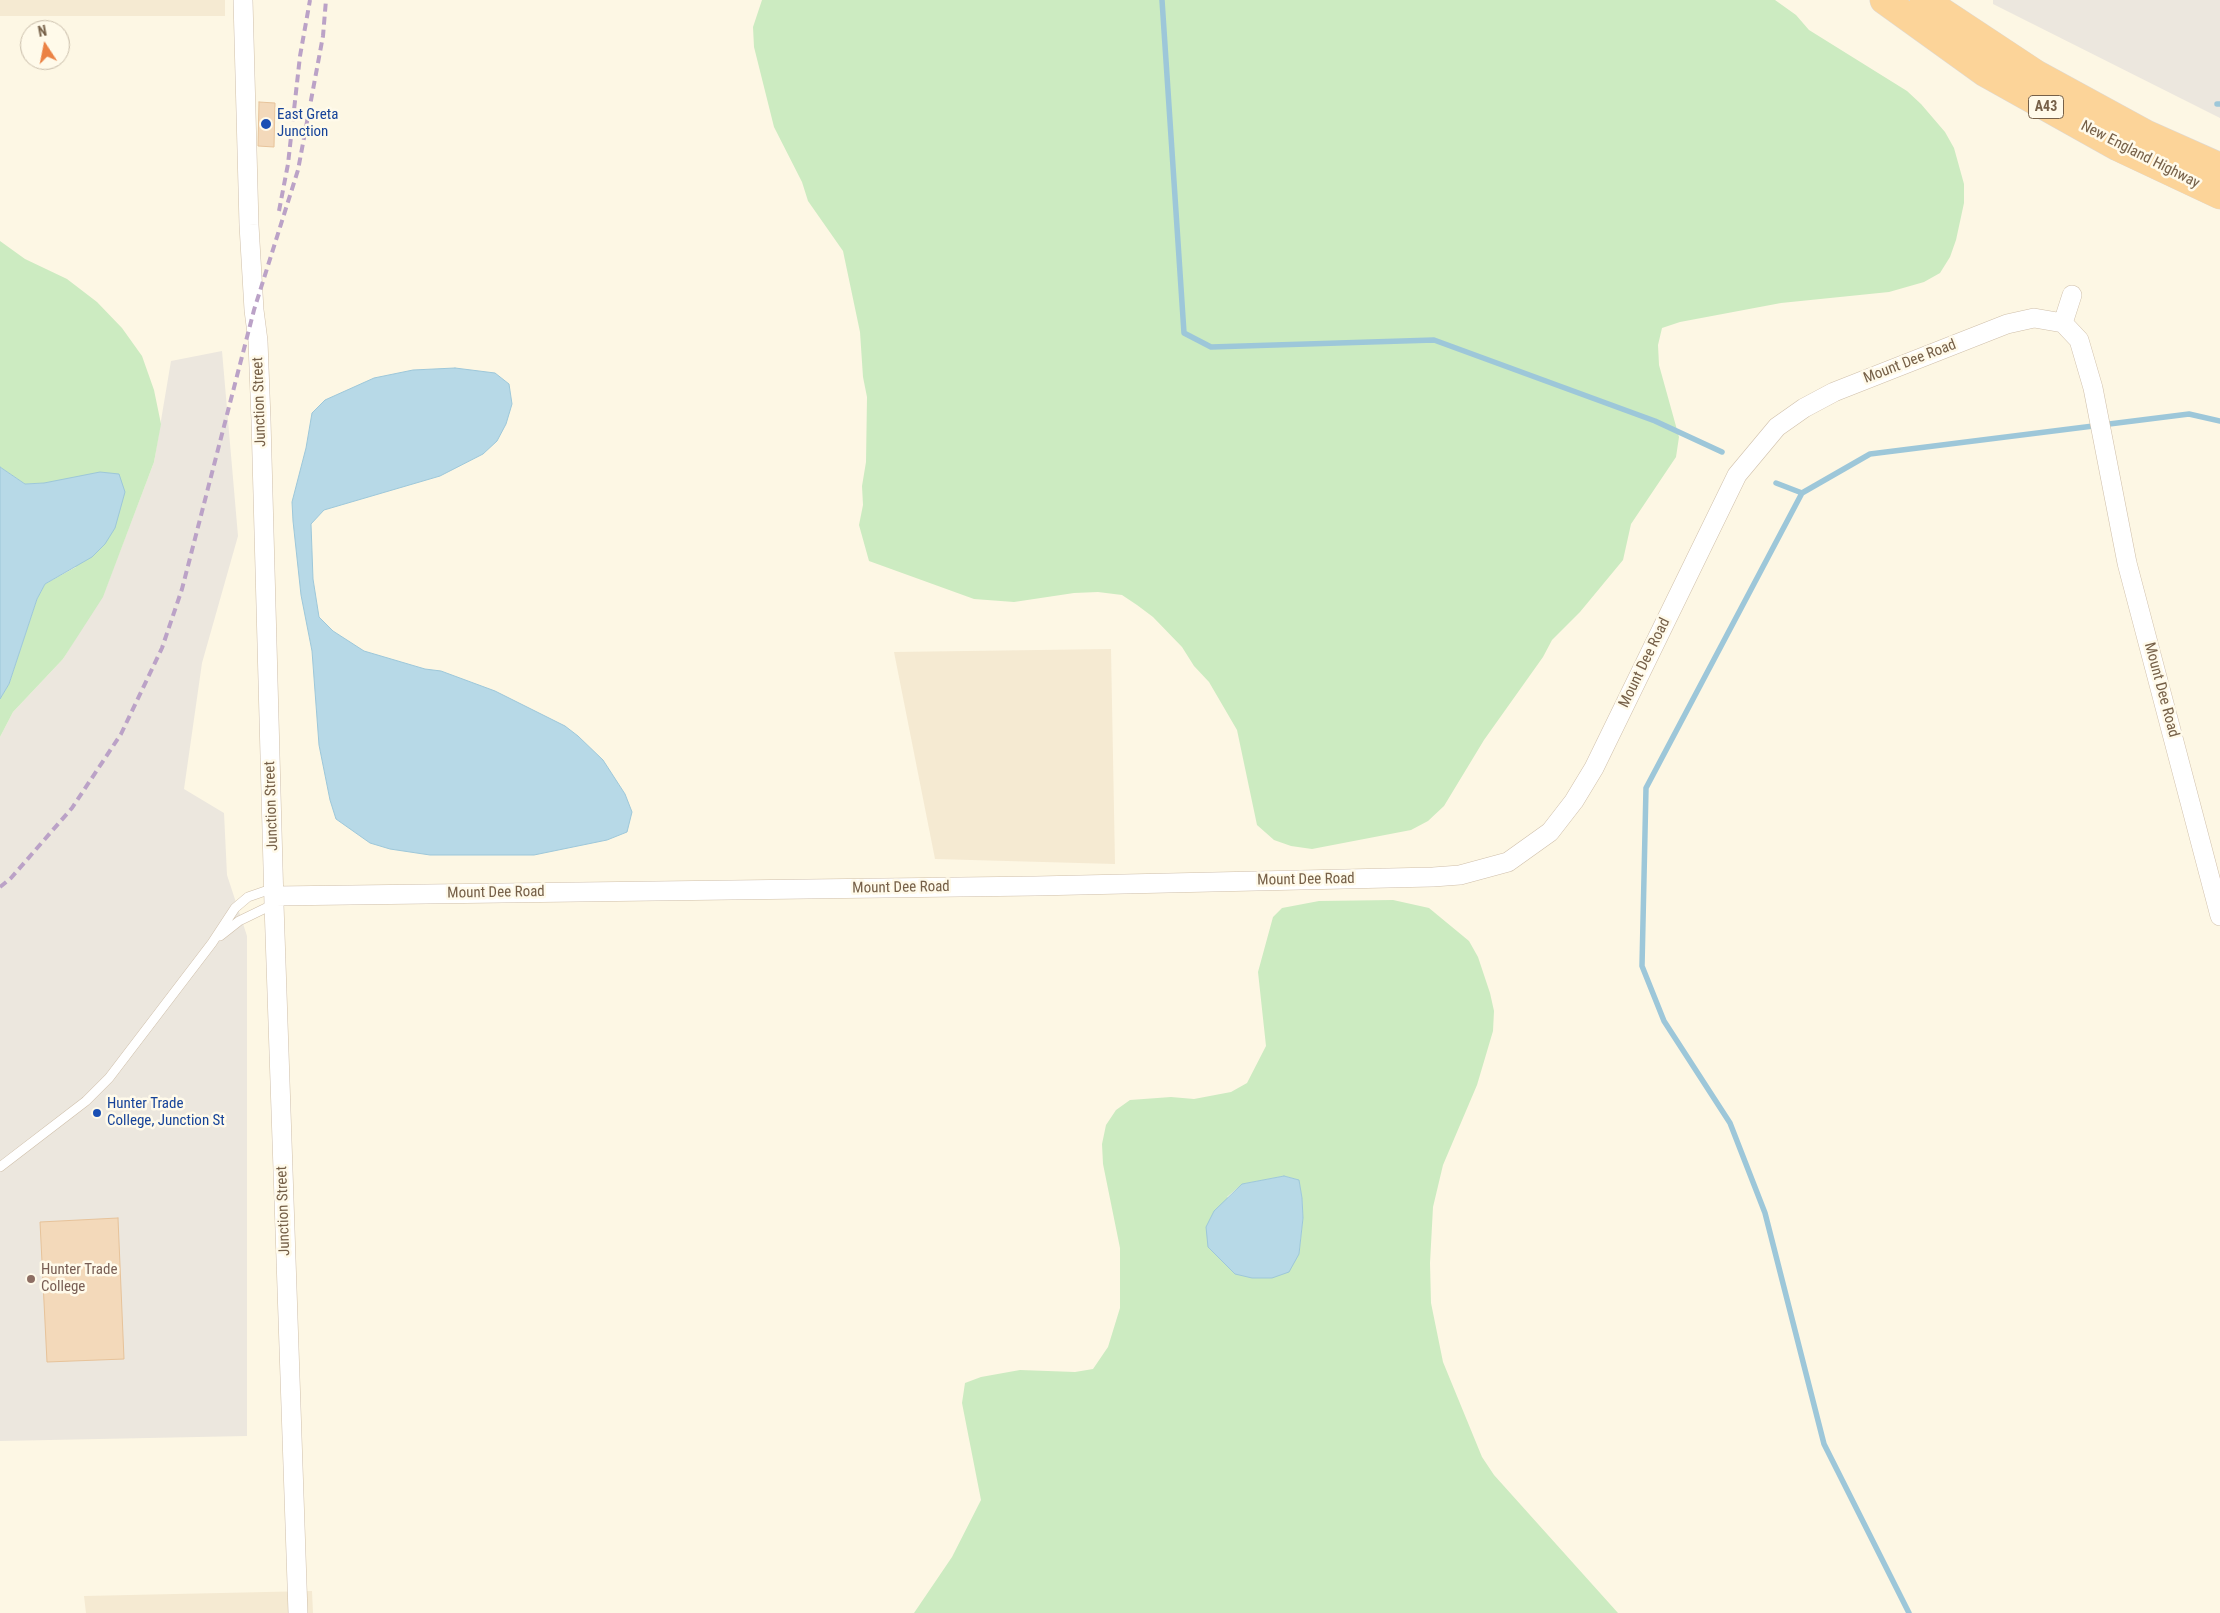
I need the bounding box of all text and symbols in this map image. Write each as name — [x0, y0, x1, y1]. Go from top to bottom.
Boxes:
north arrow — [20, 20, 70, 70]
text: N — [37, 23, 48, 40]
road number: A43 — [2028, 95, 2064, 118]
place label: East Greta Junction — [277, 106, 338, 141]
marker: East Greta Junction — [259, 117, 273, 131]
street label: New England Highway — [2078, 117, 2202, 193]
street label: Mount Dee Road — [1861, 336, 1959, 388]
street label: Junction Street — [249, 357, 271, 447]
street label: Mount Dee Road — [1616, 615, 1674, 711]
street label: Mount Dee Road — [2140, 641, 2182, 739]
street label: Junction Street — [261, 761, 283, 851]
street label: Mount Dee Road — [1257, 870, 1355, 890]
street label: Mount Dee Road — [852, 878, 950, 898]
street label: Mount Dee Road — [447, 883, 545, 903]
place label: Hunter Trade College, Junction St — [107, 1095, 225, 1130]
marker: Hunter Trade College, Junction St — [91, 1107, 103, 1119]
street label: Junction Street — [273, 1166, 295, 1256]
place label: Hunter Trade College — [41, 1261, 117, 1296]
marker: Hunter Trade College — [25, 1273, 37, 1285]

